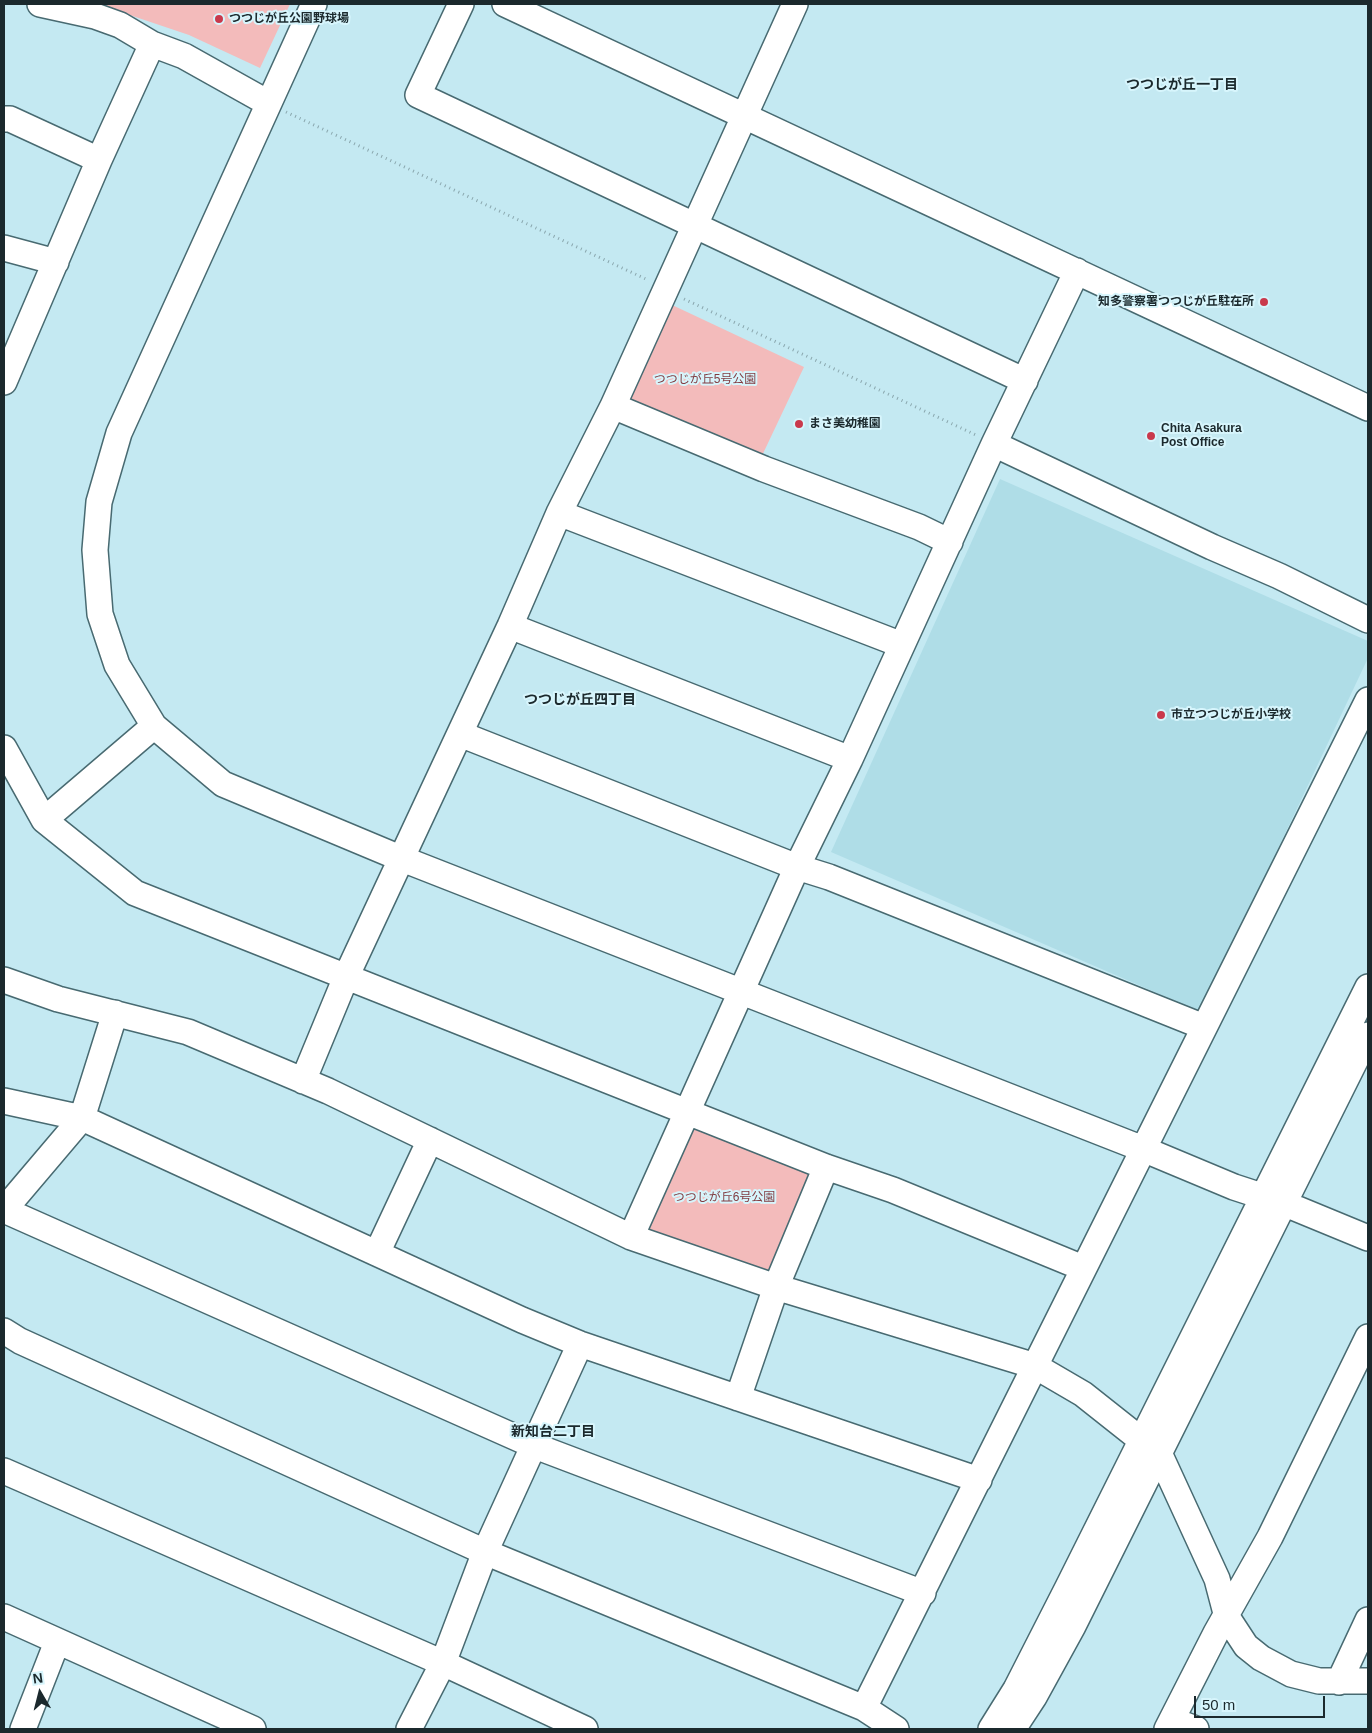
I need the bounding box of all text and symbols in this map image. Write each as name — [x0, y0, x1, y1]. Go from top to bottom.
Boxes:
place label: つつじが丘公園野球場 — [229, 12, 349, 26]
marker: つつじが丘公園野球場 — [213, 13, 225, 25]
district label: つつじが丘一丁目 — [1126, 77, 1238, 93]
place label: 知多警察署つつじが丘駐在所 — [1098, 295, 1254, 309]
marker: 知多警察署つつじが丘駐在所 — [1258, 296, 1270, 308]
park label: つつじが丘5号公園 — [654, 373, 756, 387]
place label: まさ美幼稚園 — [809, 417, 881, 431]
marker: まさ美幼稚園 — [793, 418, 805, 430]
place label: Chita Asakura Post Office — [1161, 422, 1242, 450]
marker: Chita Asakura Post Office — [1145, 430, 1157, 442]
district label: つつじが丘四丁目 — [524, 692, 636, 708]
place label: 市立つつじが丘小学校 — [1171, 708, 1291, 722]
marker: 市立つつじが丘小学校 — [1155, 709, 1167, 721]
park label: つつじが丘6号公園 — [673, 1191, 775, 1205]
district label: 新知台二丁目 — [511, 1424, 595, 1440]
north arrow — [15, 1668, 65, 1718]
text: N — [32, 1670, 44, 1687]
scale bar — [1197, 1686, 1328, 1718]
text: 50 m — [1202, 1696, 1235, 1713]

